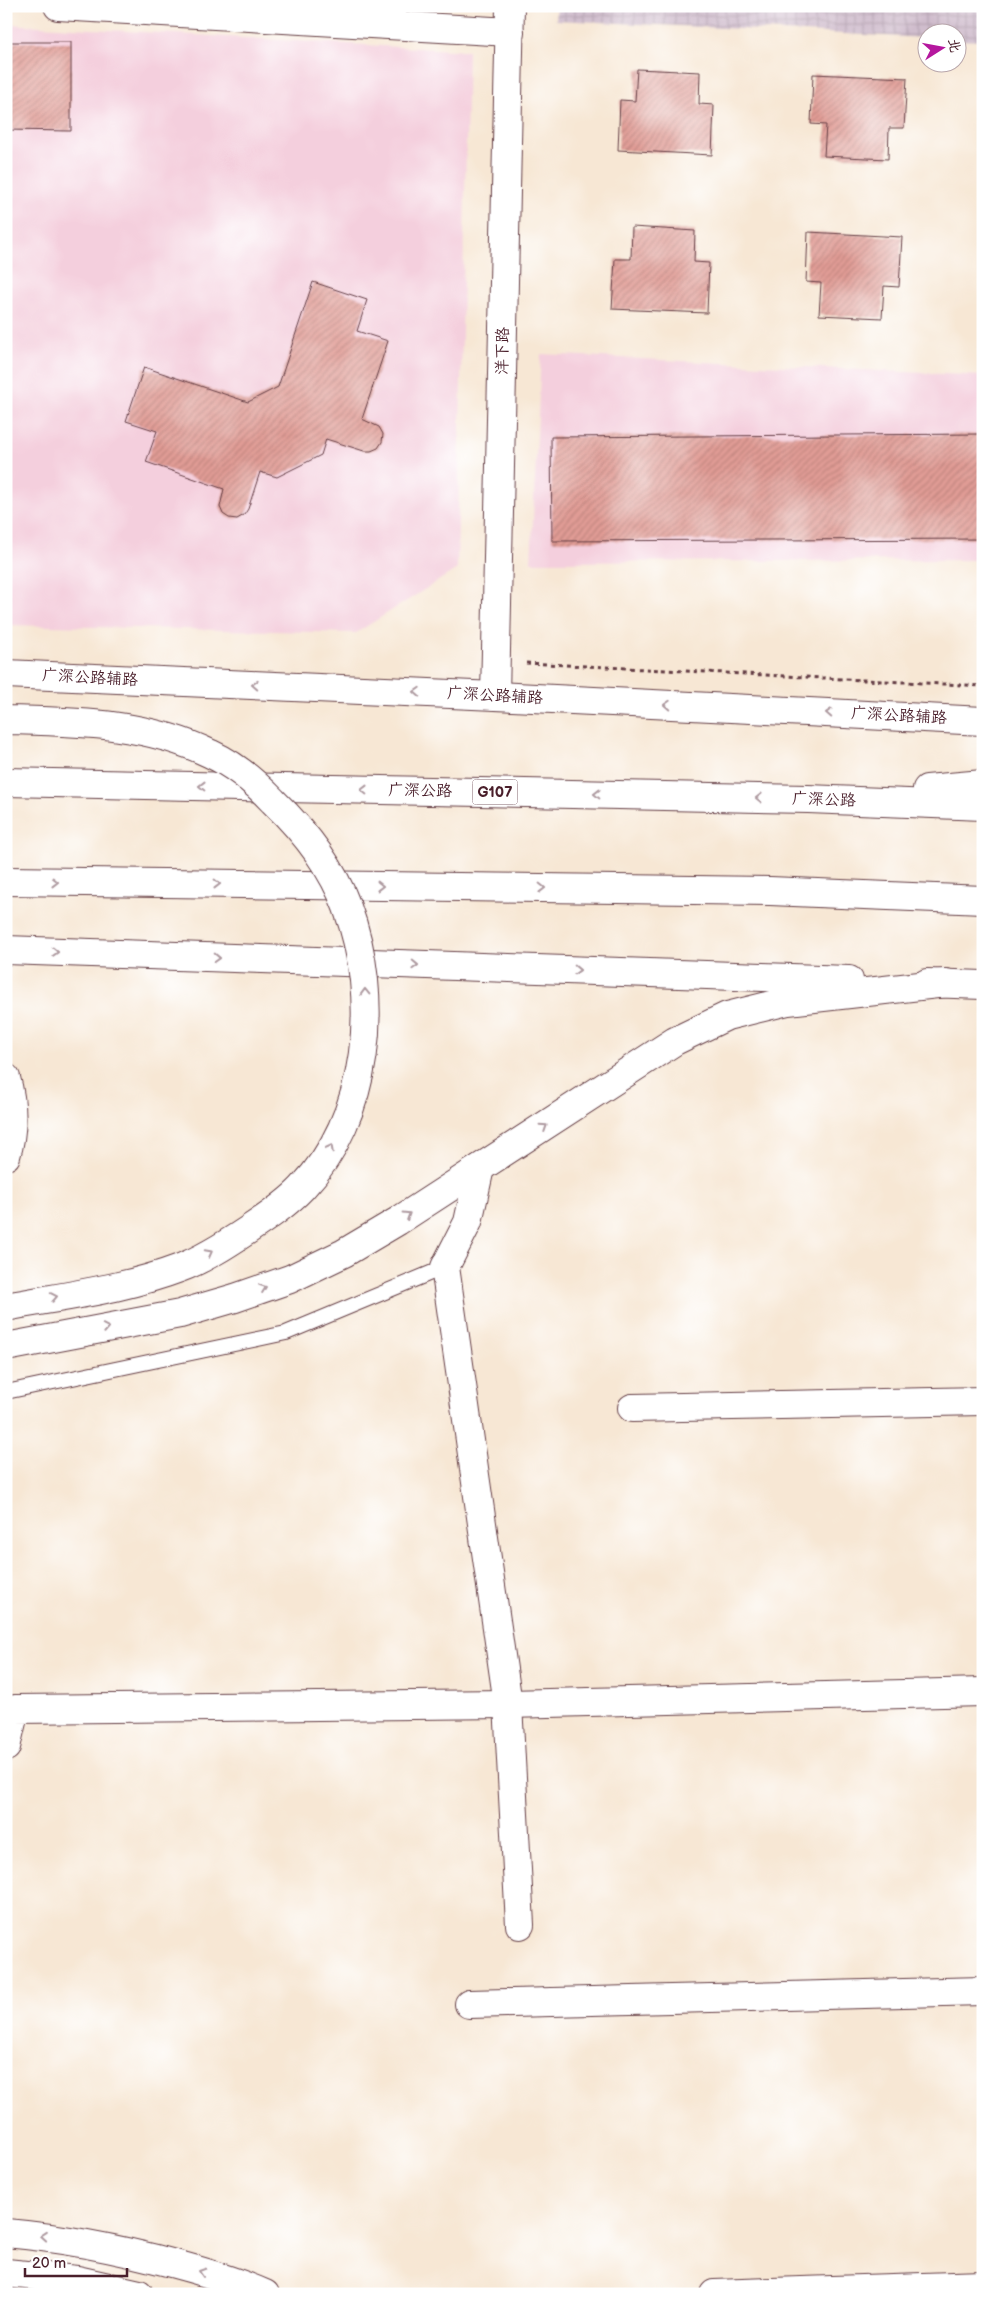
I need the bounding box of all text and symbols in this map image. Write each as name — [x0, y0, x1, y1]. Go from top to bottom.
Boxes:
north arrow — [916, 22, 966, 72]
text: 北 — [945, 37, 964, 54]
street label: 洋下路 — [493, 327, 513, 375]
street label: 广深公路辅路 — [42, 666, 138, 690]
one-way arrow — [251, 680, 259, 691]
street label: 广深公路辅路 — [447, 684, 543, 708]
one-way arrow — [413, 687, 421, 698]
one-way arrow — [663, 699, 671, 710]
street label: 广深公路辅路 — [851, 704, 947, 728]
one-way arrow — [825, 707, 833, 718]
road number: G107 — [472, 780, 518, 804]
one-way arrow — [198, 781, 206, 791]
street label: 广深公路 — [388, 781, 452, 801]
one-way arrow — [360, 784, 368, 795]
one-way arrow — [592, 789, 600, 800]
street label: 广深公路 — [792, 789, 856, 811]
one-way arrow — [755, 793, 762, 803]
one-way arrow — [51, 876, 59, 887]
one-way arrow — [214, 879, 222, 889]
one-way arrow — [376, 881, 384, 891]
one-way arrow — [539, 883, 547, 893]
one-way arrow — [52, 947, 59, 957]
one-way arrow — [214, 952, 222, 963]
one-way arrow — [411, 959, 419, 970]
one-way arrow — [573, 965, 581, 976]
one-way arrow — [360, 988, 370, 996]
one-way arrow — [538, 1124, 548, 1133]
one-way arrow — [324, 1144, 334, 1153]
one-way arrow — [402, 1212, 411, 1221]
one-way arrow — [204, 1249, 213, 1259]
one-way arrow — [258, 1284, 267, 1294]
one-way arrow — [50, 1293, 59, 1303]
one-way arrow — [101, 1323, 110, 1334]
one-way arrow — [40, 2231, 48, 2242]
scale bar — [25, 2245, 128, 2277]
text: 20 m — [32, 2254, 66, 2273]
one-way arrow — [199, 2268, 207, 2278]

